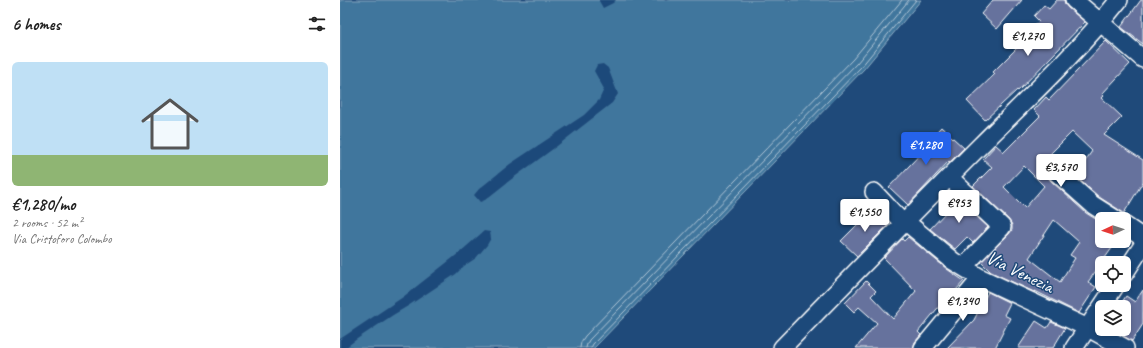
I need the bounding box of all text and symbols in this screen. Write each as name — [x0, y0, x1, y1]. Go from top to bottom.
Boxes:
icon: filters — [306, 13, 328, 35]
text: 6 homes — [12, 14, 60, 35]
pin: €1,270 — [995, 23, 1061, 57]
text: €1,270 — [1012, 28, 1044, 44]
icon: home — [134, 88, 206, 160]
pin: €1,280 — [893, 132, 959, 166]
text: €1,280 — [910, 137, 942, 153]
pin: €3,570 — [1028, 154, 1094, 188]
text: €3,570 — [1045, 159, 1077, 175]
pin: €953 — [935, 190, 983, 224]
text: €1,280/mo — [12, 194, 75, 215]
text: €953 — [947, 195, 971, 211]
pin: €1,550 — [832, 199, 898, 233]
text: €1,550 — [849, 204, 881, 220]
north arrow — [1095, 212, 1131, 248]
map controls — [1095, 212, 1131, 336]
text: 2 rooms · 52 m² — [12, 215, 82, 231]
text: Via Cristoforo Colombo — [12, 231, 112, 247]
street label: Via Venezia — [982, 245, 1060, 300]
button: locate — [1095, 256, 1131, 292]
pin: €1,340 — [930, 288, 996, 322]
text: €1,340 — [947, 293, 979, 309]
button: layers — [1095, 300, 1131, 336]

